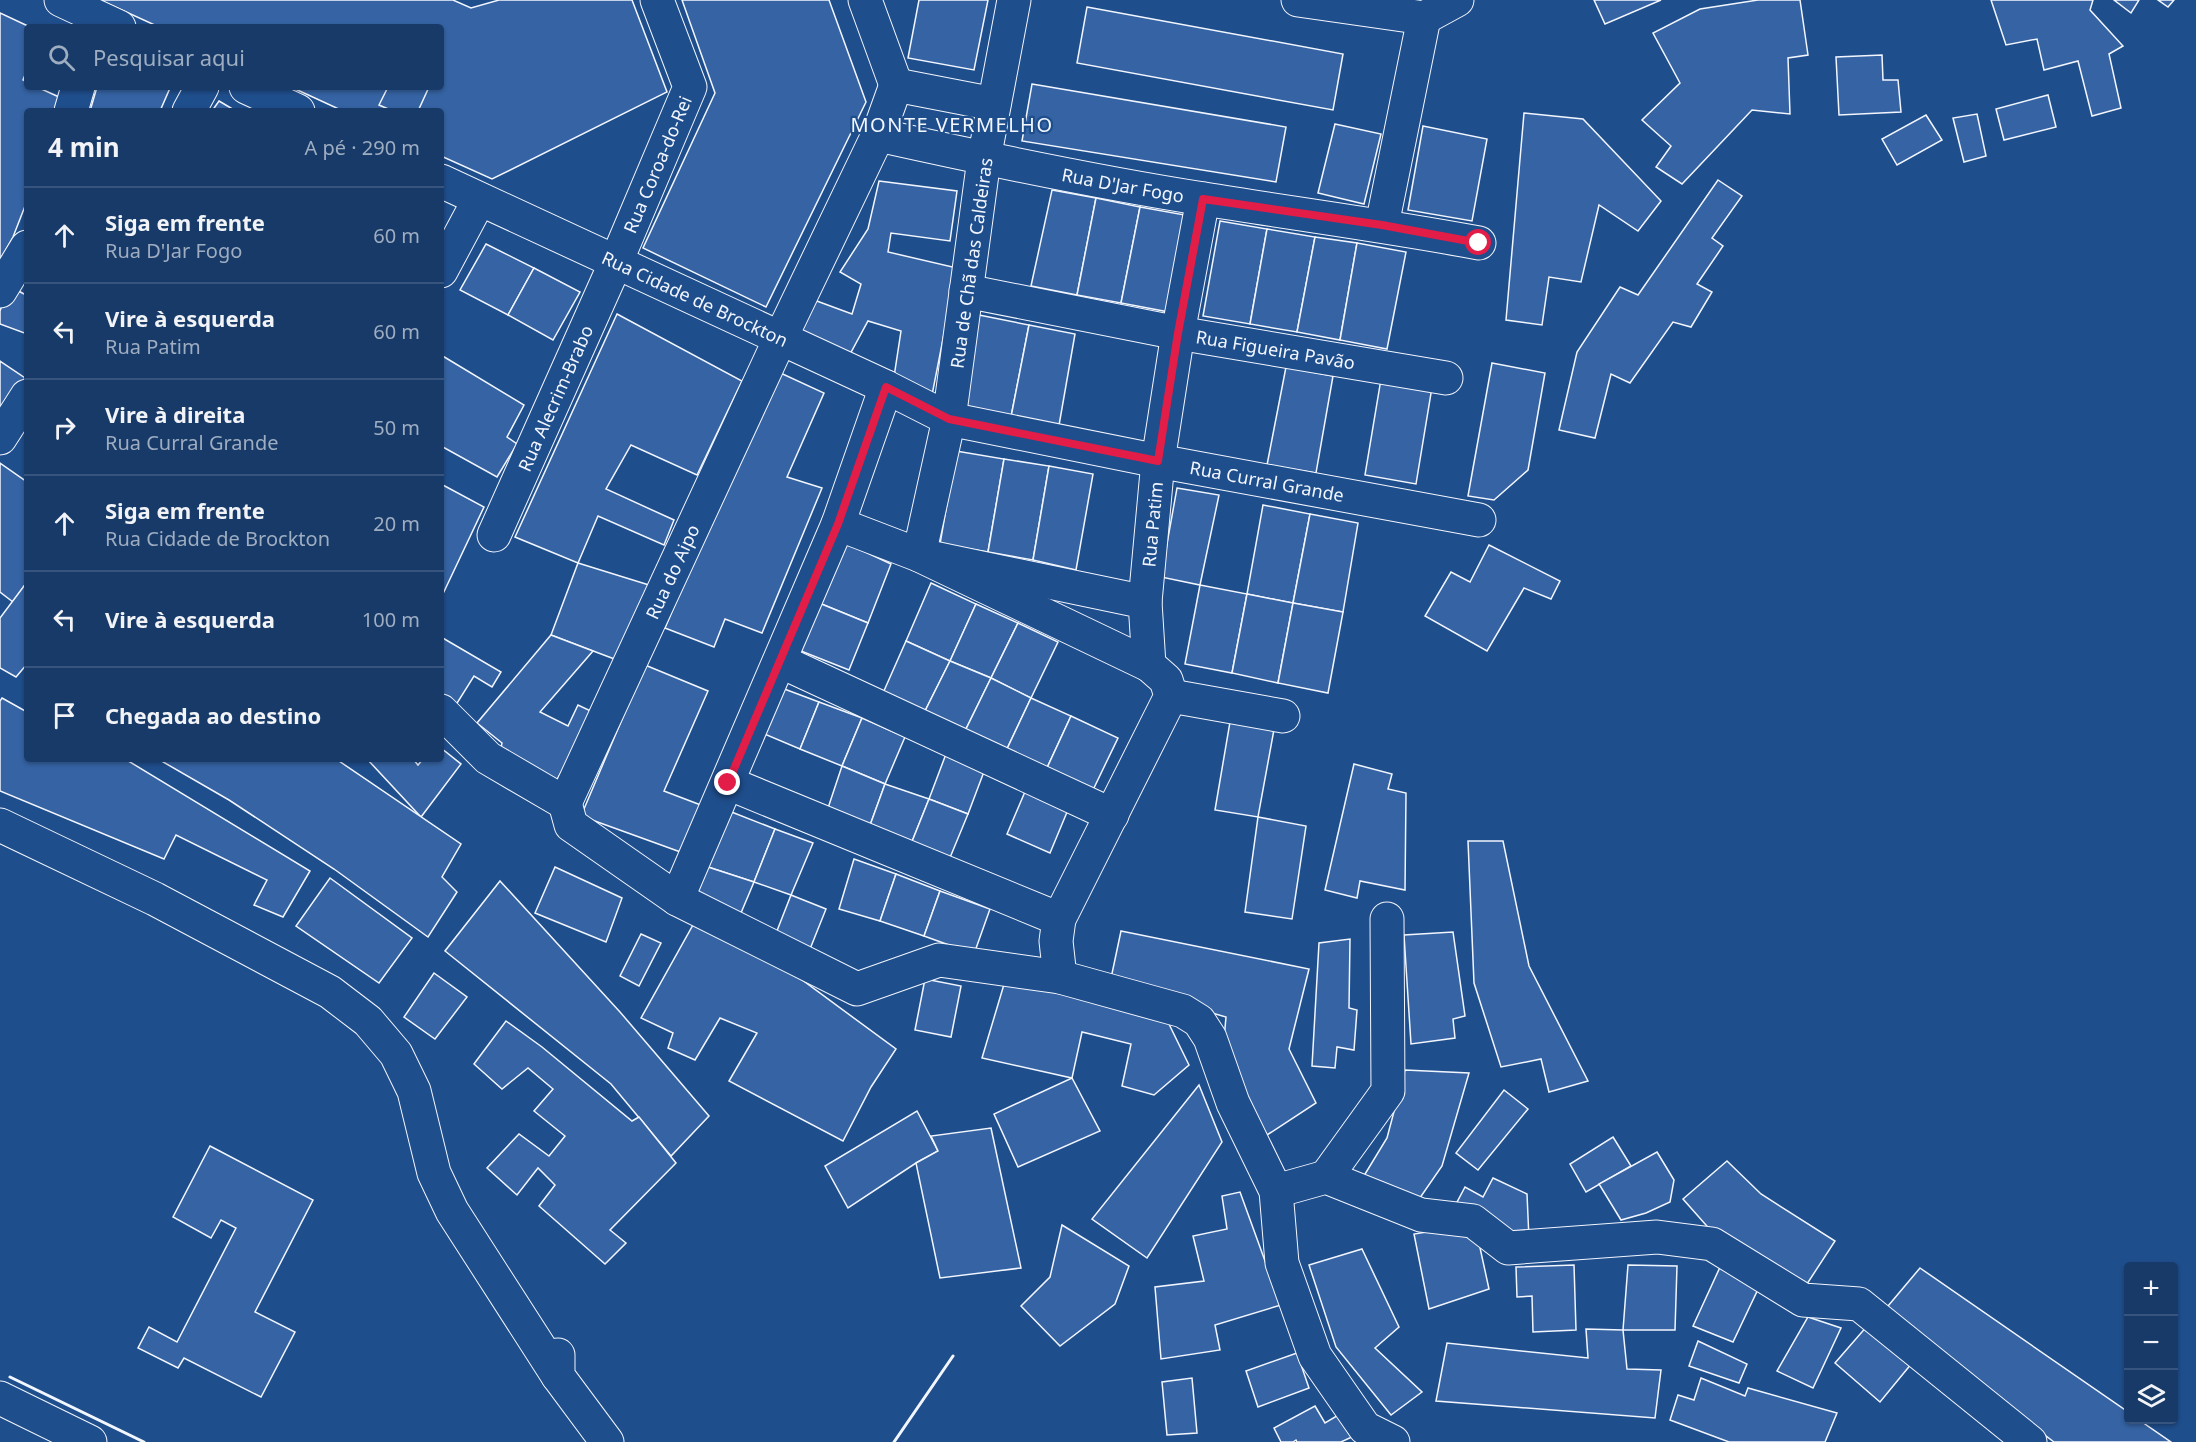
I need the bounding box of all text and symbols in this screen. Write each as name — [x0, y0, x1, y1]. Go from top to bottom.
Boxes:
search box — [24, 24, 444, 90]
icon: search — [45, 41, 78, 74]
text: Pesquisar aqui — [93, 42, 245, 72]
street label: Rua Coroa-do-Rei — [618, 92, 697, 237]
district label: MONTE VERMELHO — [850, 111, 1054, 138]
text: 4 min — [48, 129, 120, 165]
text: A pé · 290 m — [304, 134, 420, 161]
street label: Rua de Chã das Caldeiras — [944, 156, 998, 370]
street label: Rua D'Jar Fogo — [1060, 162, 1186, 208]
text: Siga em frente — [105, 207, 265, 237]
icon: ahead — [48, 219, 81, 252]
text: 60 m — [373, 222, 420, 249]
route start — [1465, 229, 1491, 255]
text: Rua D'Jar Fogo — [105, 237, 242, 264]
street label: Rua Cidade de Brockton — [598, 245, 792, 352]
text: Vire à esquerda — [105, 303, 275, 333]
icon: left — [48, 315, 81, 348]
text: 60 m — [373, 318, 420, 345]
street label: Rua Alecrim-Brabo — [512, 321, 598, 475]
street label: Rua Figueira Pavão — [1194, 324, 1357, 375]
text: Rua Patim — [105, 333, 201, 360]
text: Vire à direita — [105, 399, 245, 429]
icon: right — [48, 411, 81, 444]
text: 50 m — [373, 414, 420, 441]
text: Rua Curral Grande — [105, 429, 279, 456]
street label: Rua Curral Grande — [1188, 455, 1346, 507]
street label: Rua Patim — [1136, 480, 1168, 568]
text: Siga em frente — [105, 495, 265, 525]
icon: ahead — [48, 507, 81, 540]
text: 20 m — [373, 510, 420, 537]
street label: Rua do Aipo — [640, 520, 705, 623]
text: Rua Cidade de Brockton — [105, 525, 330, 552]
icon: left — [48, 603, 81, 636]
text: Vire à esquerda — [105, 604, 275, 634]
text: 100 m — [362, 606, 420, 633]
icon: arrive — [48, 699, 81, 732]
text: Chegada ao destino — [105, 700, 321, 730]
route end — [714, 769, 740, 795]
map controls — [2124, 1262, 2178, 1424]
button: + — [2124, 1262, 2178, 1316]
button: − — [2124, 1316, 2178, 1370]
button: layers — [2124, 1370, 2178, 1424]

